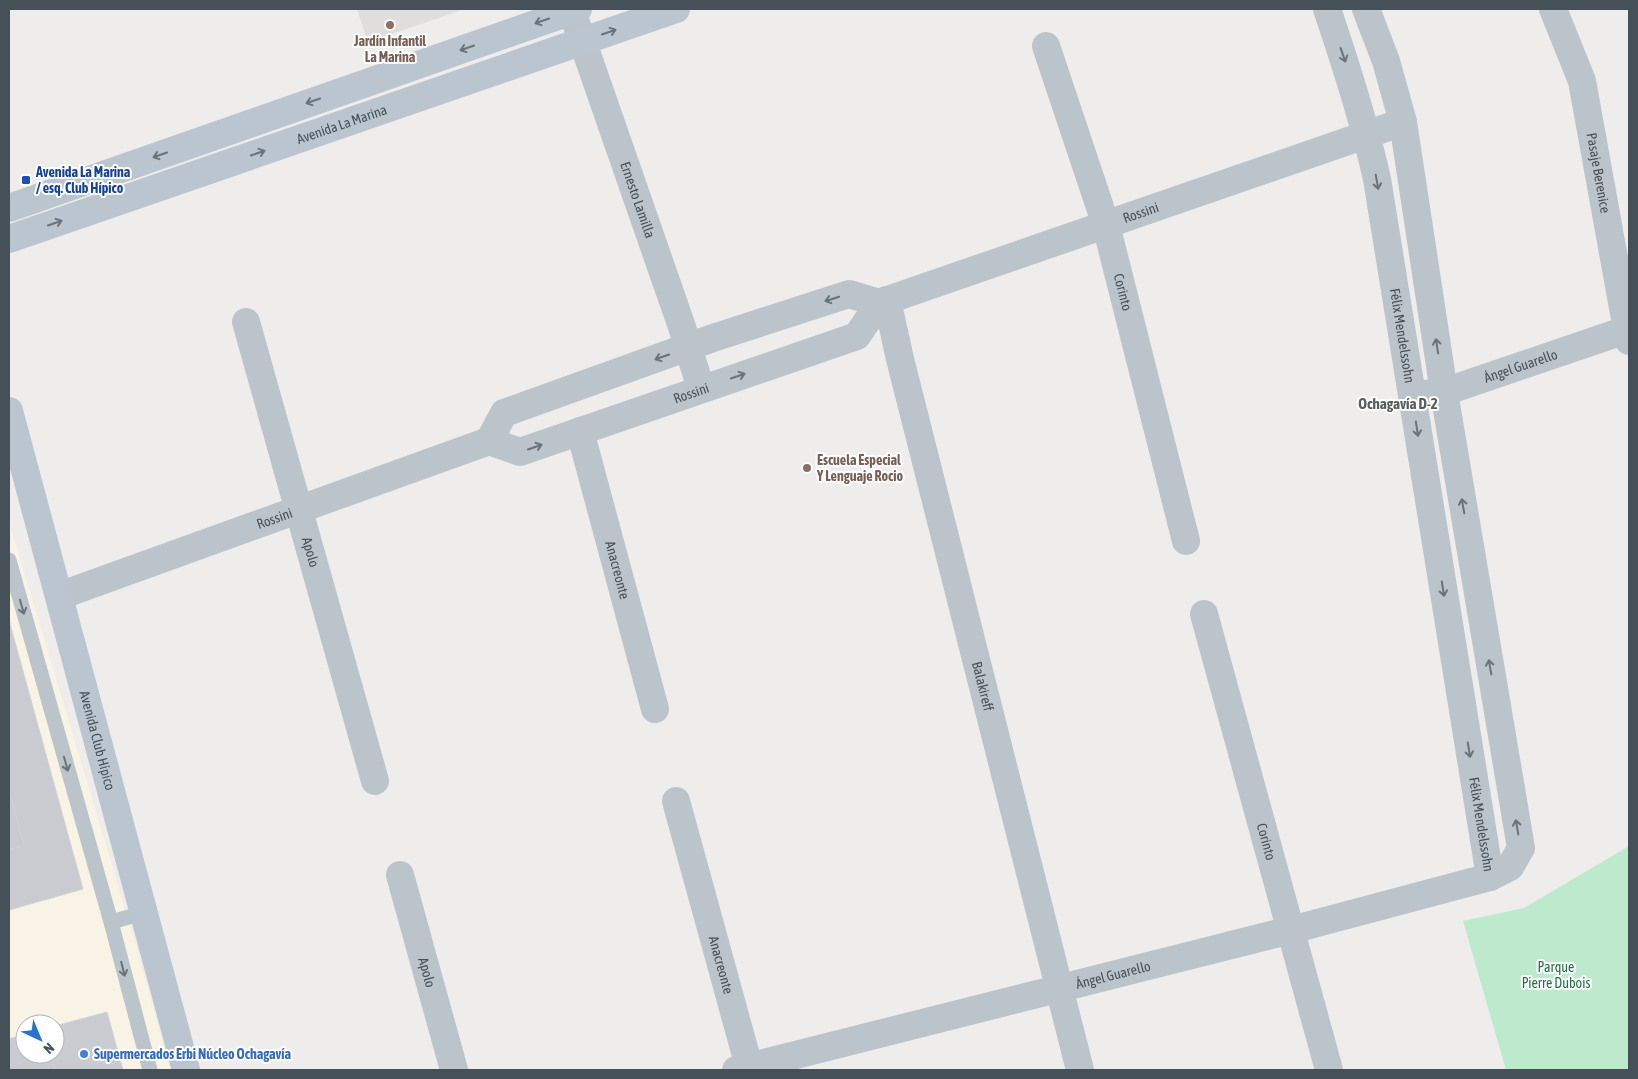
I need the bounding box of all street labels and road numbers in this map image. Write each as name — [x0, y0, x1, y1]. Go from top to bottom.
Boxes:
street label: Avenida La Marina — [295, 101, 389, 147]
street label: Pasaje Berenice — [1584, 132, 1614, 214]
street label: Ernesto Lamilla — [617, 160, 658, 240]
street label: Rossini — [1121, 199, 1161, 226]
street label: Corinto — [1111, 272, 1135, 312]
street label: Félix Mendelssohn — [1387, 287, 1418, 384]
street label: Ángel Guarello — [1482, 346, 1559, 386]
street label: Rossini — [671, 380, 711, 407]
street label: Rossini — [254, 505, 294, 532]
street label: Apolo — [299, 535, 322, 569]
street label: Anacreonte — [602, 539, 633, 601]
street label: Balakireff — [969, 660, 997, 713]
street label: Avenida Club Hípico — [76, 689, 118, 792]
street label: Félix Mendelssohn — [1466, 776, 1497, 873]
street label: Corinto — [1254, 821, 1279, 862]
street label: Anacreonte — [705, 934, 737, 996]
street label: Apolo — [415, 956, 439, 989]
street label: Ángel Guarello — [1074, 958, 1152, 992]

